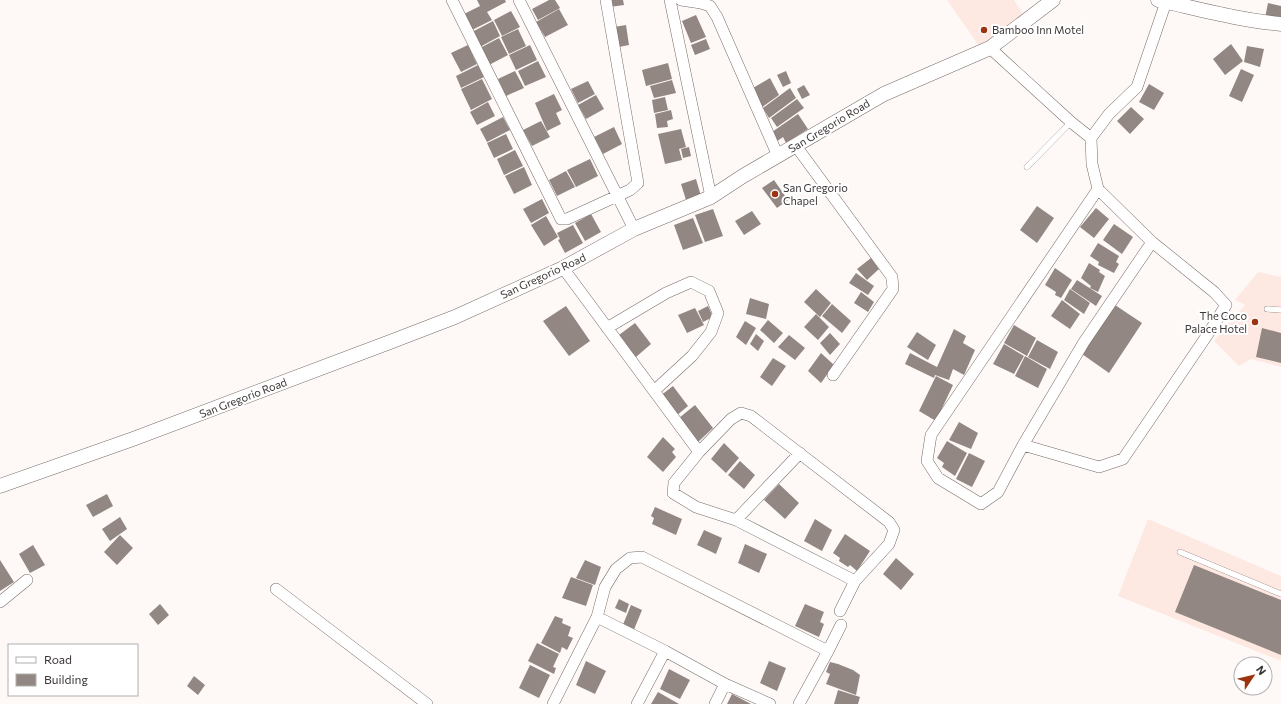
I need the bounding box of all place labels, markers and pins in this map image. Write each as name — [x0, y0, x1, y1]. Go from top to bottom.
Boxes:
place label: Bamboo Inn Motel — [992, 23, 1084, 36]
marker: Bamboo Inn Motel — [979, 25, 989, 35]
place label: San Gregorio Chapel — [783, 181, 848, 207]
marker: San Gregorio Chapel — [770, 189, 780, 199]
place label: The Coco Palace Hotel — [1185, 309, 1247, 335]
marker: The Coco Palace Hotel — [1250, 317, 1260, 327]

